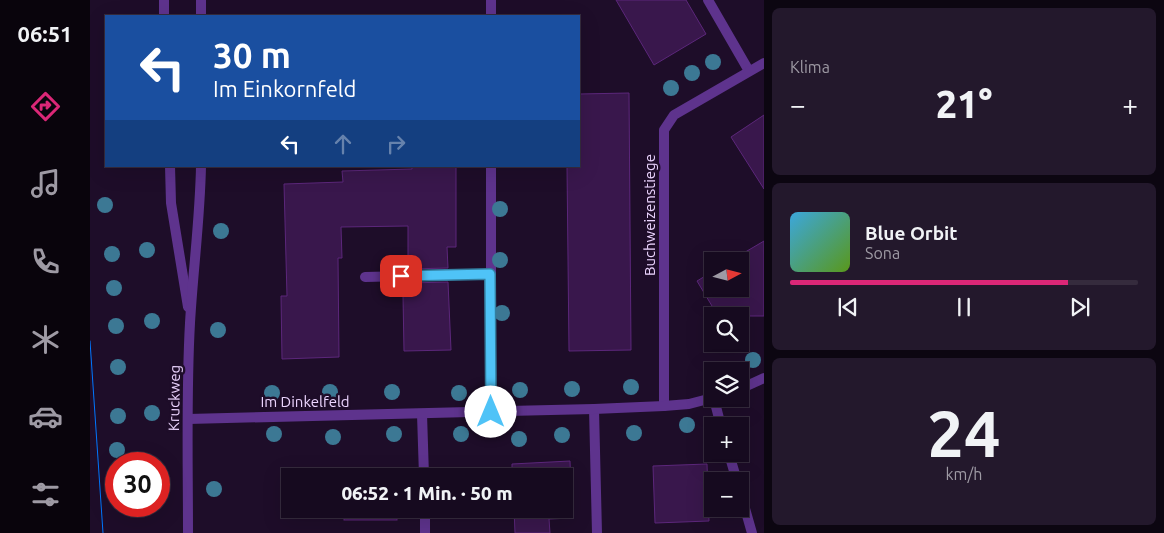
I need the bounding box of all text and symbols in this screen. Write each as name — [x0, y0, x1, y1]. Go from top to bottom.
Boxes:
text: 06:51 — [17, 21, 73, 46]
icon: left — [130, 35, 195, 100]
text: 30 m — [213, 35, 291, 75]
text: Klima — [790, 58, 830, 76]
text: Im Einkornfeld — [213, 76, 357, 101]
text: 21° — [936, 83, 992, 125]
icon: directions — [28, 89, 63, 124]
text: − — [790, 89, 806, 120]
text: + — [1122, 89, 1138, 120]
icon: left — [276, 130, 304, 158]
icon: ahead — [329, 130, 357, 158]
icon: right — [382, 130, 410, 158]
street label: Buchweizenstiege — [641, 154, 658, 276]
icon: music — [28, 166, 63, 201]
text: Blue Orbit — [865, 222, 958, 244]
icon: phone — [28, 244, 63, 279]
text: Sona — [865, 244, 900, 262]
north arrow — [704, 252, 749, 298]
map controls — [704, 252, 749, 517]
pin — [380, 255, 422, 297]
icon: arrive — [387, 262, 415, 290]
icon: previous — [834, 293, 862, 321]
icon: pause — [950, 293, 978, 321]
icon: next — [1066, 293, 1094, 321]
button: search — [704, 307, 749, 352]
icon: climate — [28, 322, 63, 357]
button: layers — [704, 362, 749, 407]
street label: Kruckweg — [165, 365, 183, 431]
position arrow — [464, 385, 516, 437]
street label: Im Dinkelfeld — [260, 393, 350, 410]
text: 24 — [927, 396, 1001, 469]
icon: car — [28, 399, 63, 434]
button: + — [704, 417, 749, 462]
speed limit sign: 30 — [105, 452, 170, 517]
text: km/h — [946, 465, 982, 483]
button: − — [704, 472, 749, 517]
icon: filters — [28, 477, 63, 512]
text: 06:52 · 1 Min. · 50 m — [341, 482, 513, 504]

